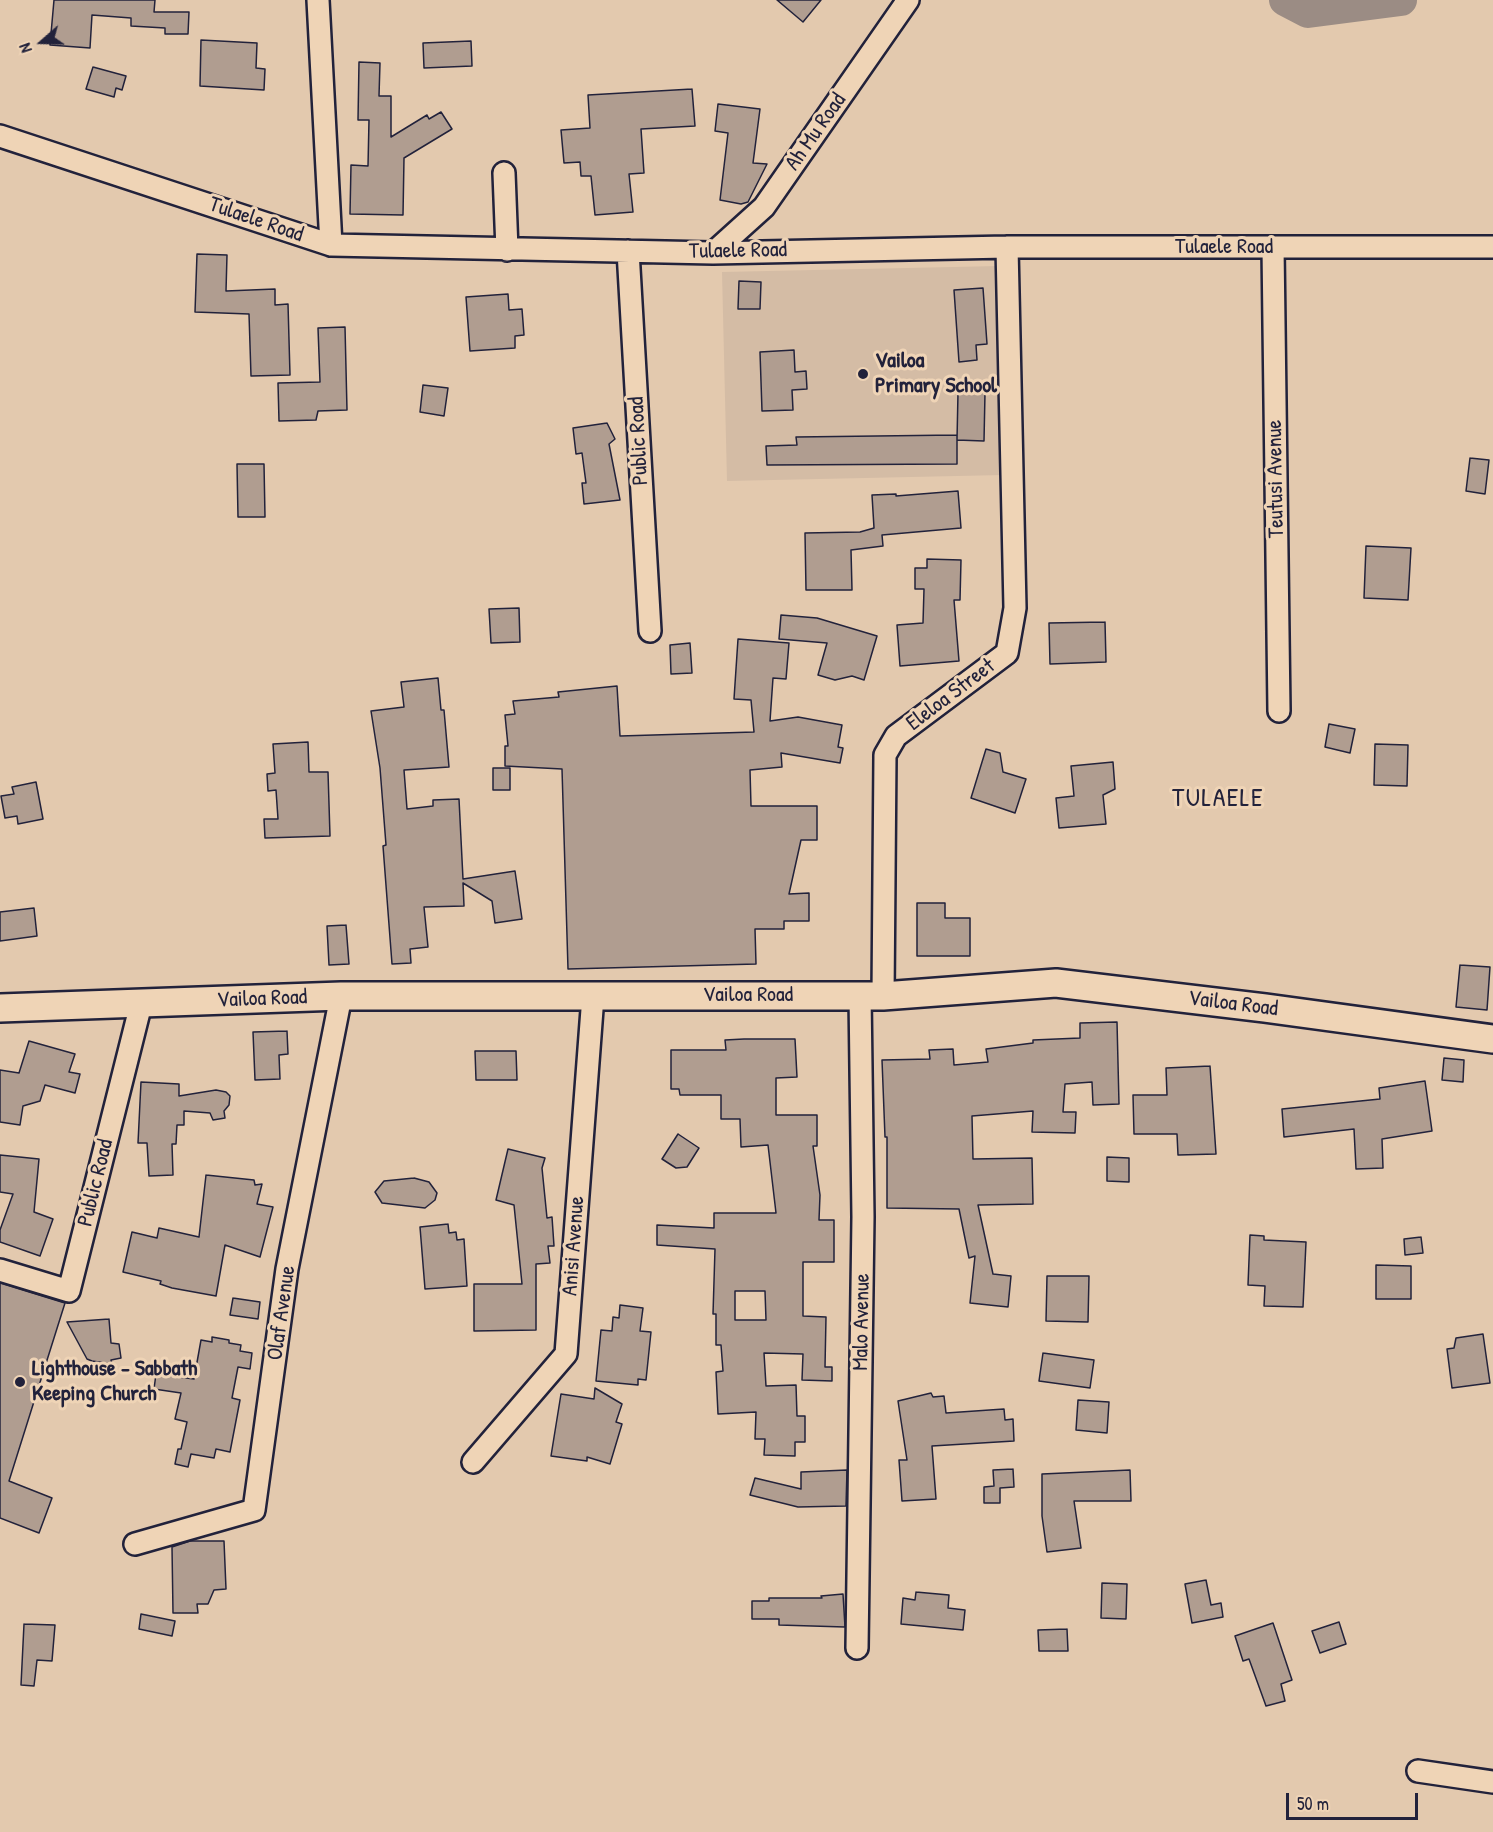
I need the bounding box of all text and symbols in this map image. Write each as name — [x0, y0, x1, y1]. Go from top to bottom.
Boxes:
north arrow — [12, 12, 72, 72]
text: N — [13, 40, 37, 56]
street label: Ah Mu Road — [780, 88, 852, 176]
street label: Tulaele Road — [205, 192, 307, 248]
street label: Tulaele Road — [1175, 234, 1273, 260]
street label: Tulaele Road — [689, 237, 787, 265]
place label: Vailoa Primary School — [875, 348, 997, 400]
marker: Vailoa Primary School — [856, 367, 870, 381]
street label: Public Road — [623, 396, 655, 486]
street label: Teutusi Avenue — [1262, 420, 1290, 538]
street label: Eleloa Street — [902, 653, 1000, 737]
district label: TULAELE — [1172, 783, 1264, 815]
street label: Vailoa Road — [703, 982, 793, 1008]
street label: Vailoa Road — [216, 984, 308, 1014]
street label: Vailoa Road — [1187, 985, 1279, 1023]
street label: Public Road — [72, 1137, 120, 1229]
street label: Anisi Avenue — [557, 1195, 591, 1297]
street label: Olaf Avenue — [262, 1264, 302, 1362]
street label: Malo Avenue — [848, 1273, 876, 1371]
place label: Lighthouse - Sabbath Keeping Church — [32, 1356, 197, 1408]
marker: Lighthouse - Sabbath Keeping Church — [13, 1375, 27, 1389]
scale bar — [1289, 1781, 1421, 1819]
text: 50 m — [1297, 1791, 1329, 1816]

